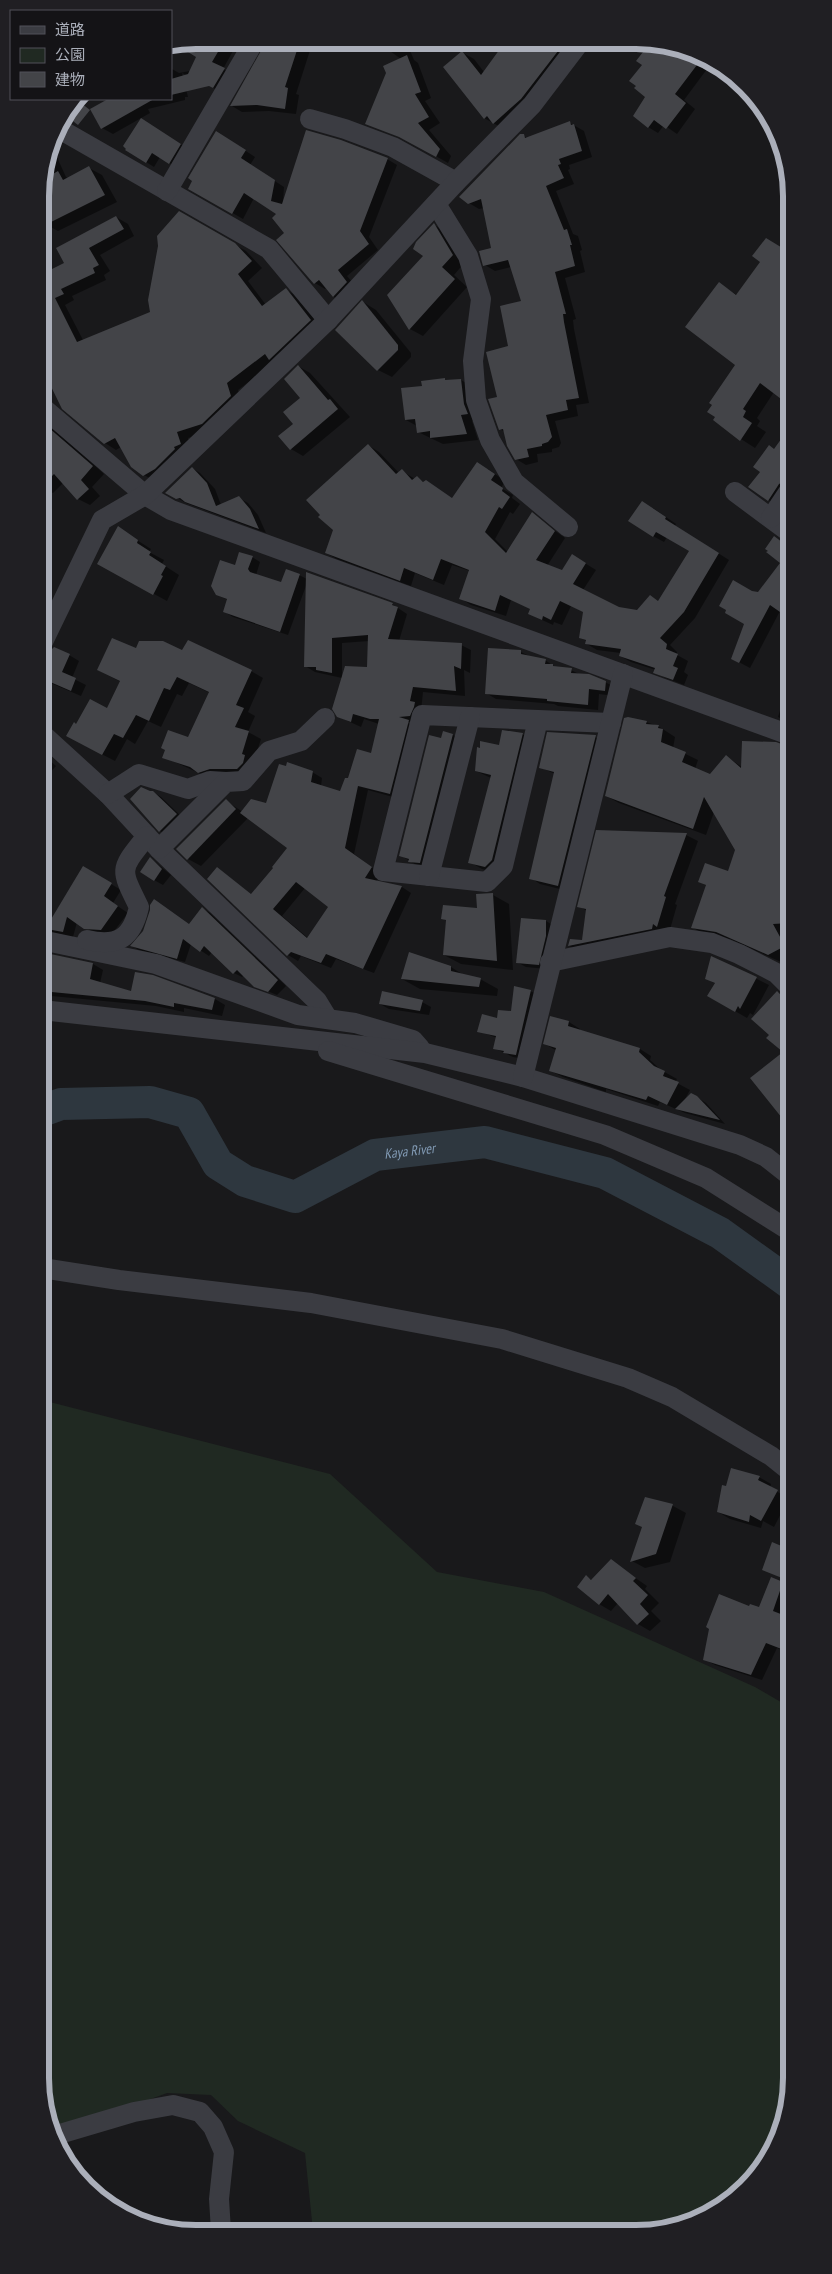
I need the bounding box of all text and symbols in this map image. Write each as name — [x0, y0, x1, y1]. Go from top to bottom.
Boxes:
legend — [10, 10, 172, 100]
text: 道路 — [55, 20, 85, 39]
text: 公園 — [55, 45, 85, 64]
text: 建物 — [55, 70, 85, 89]
water label: Kaya River — [383, 1139, 438, 1163]

